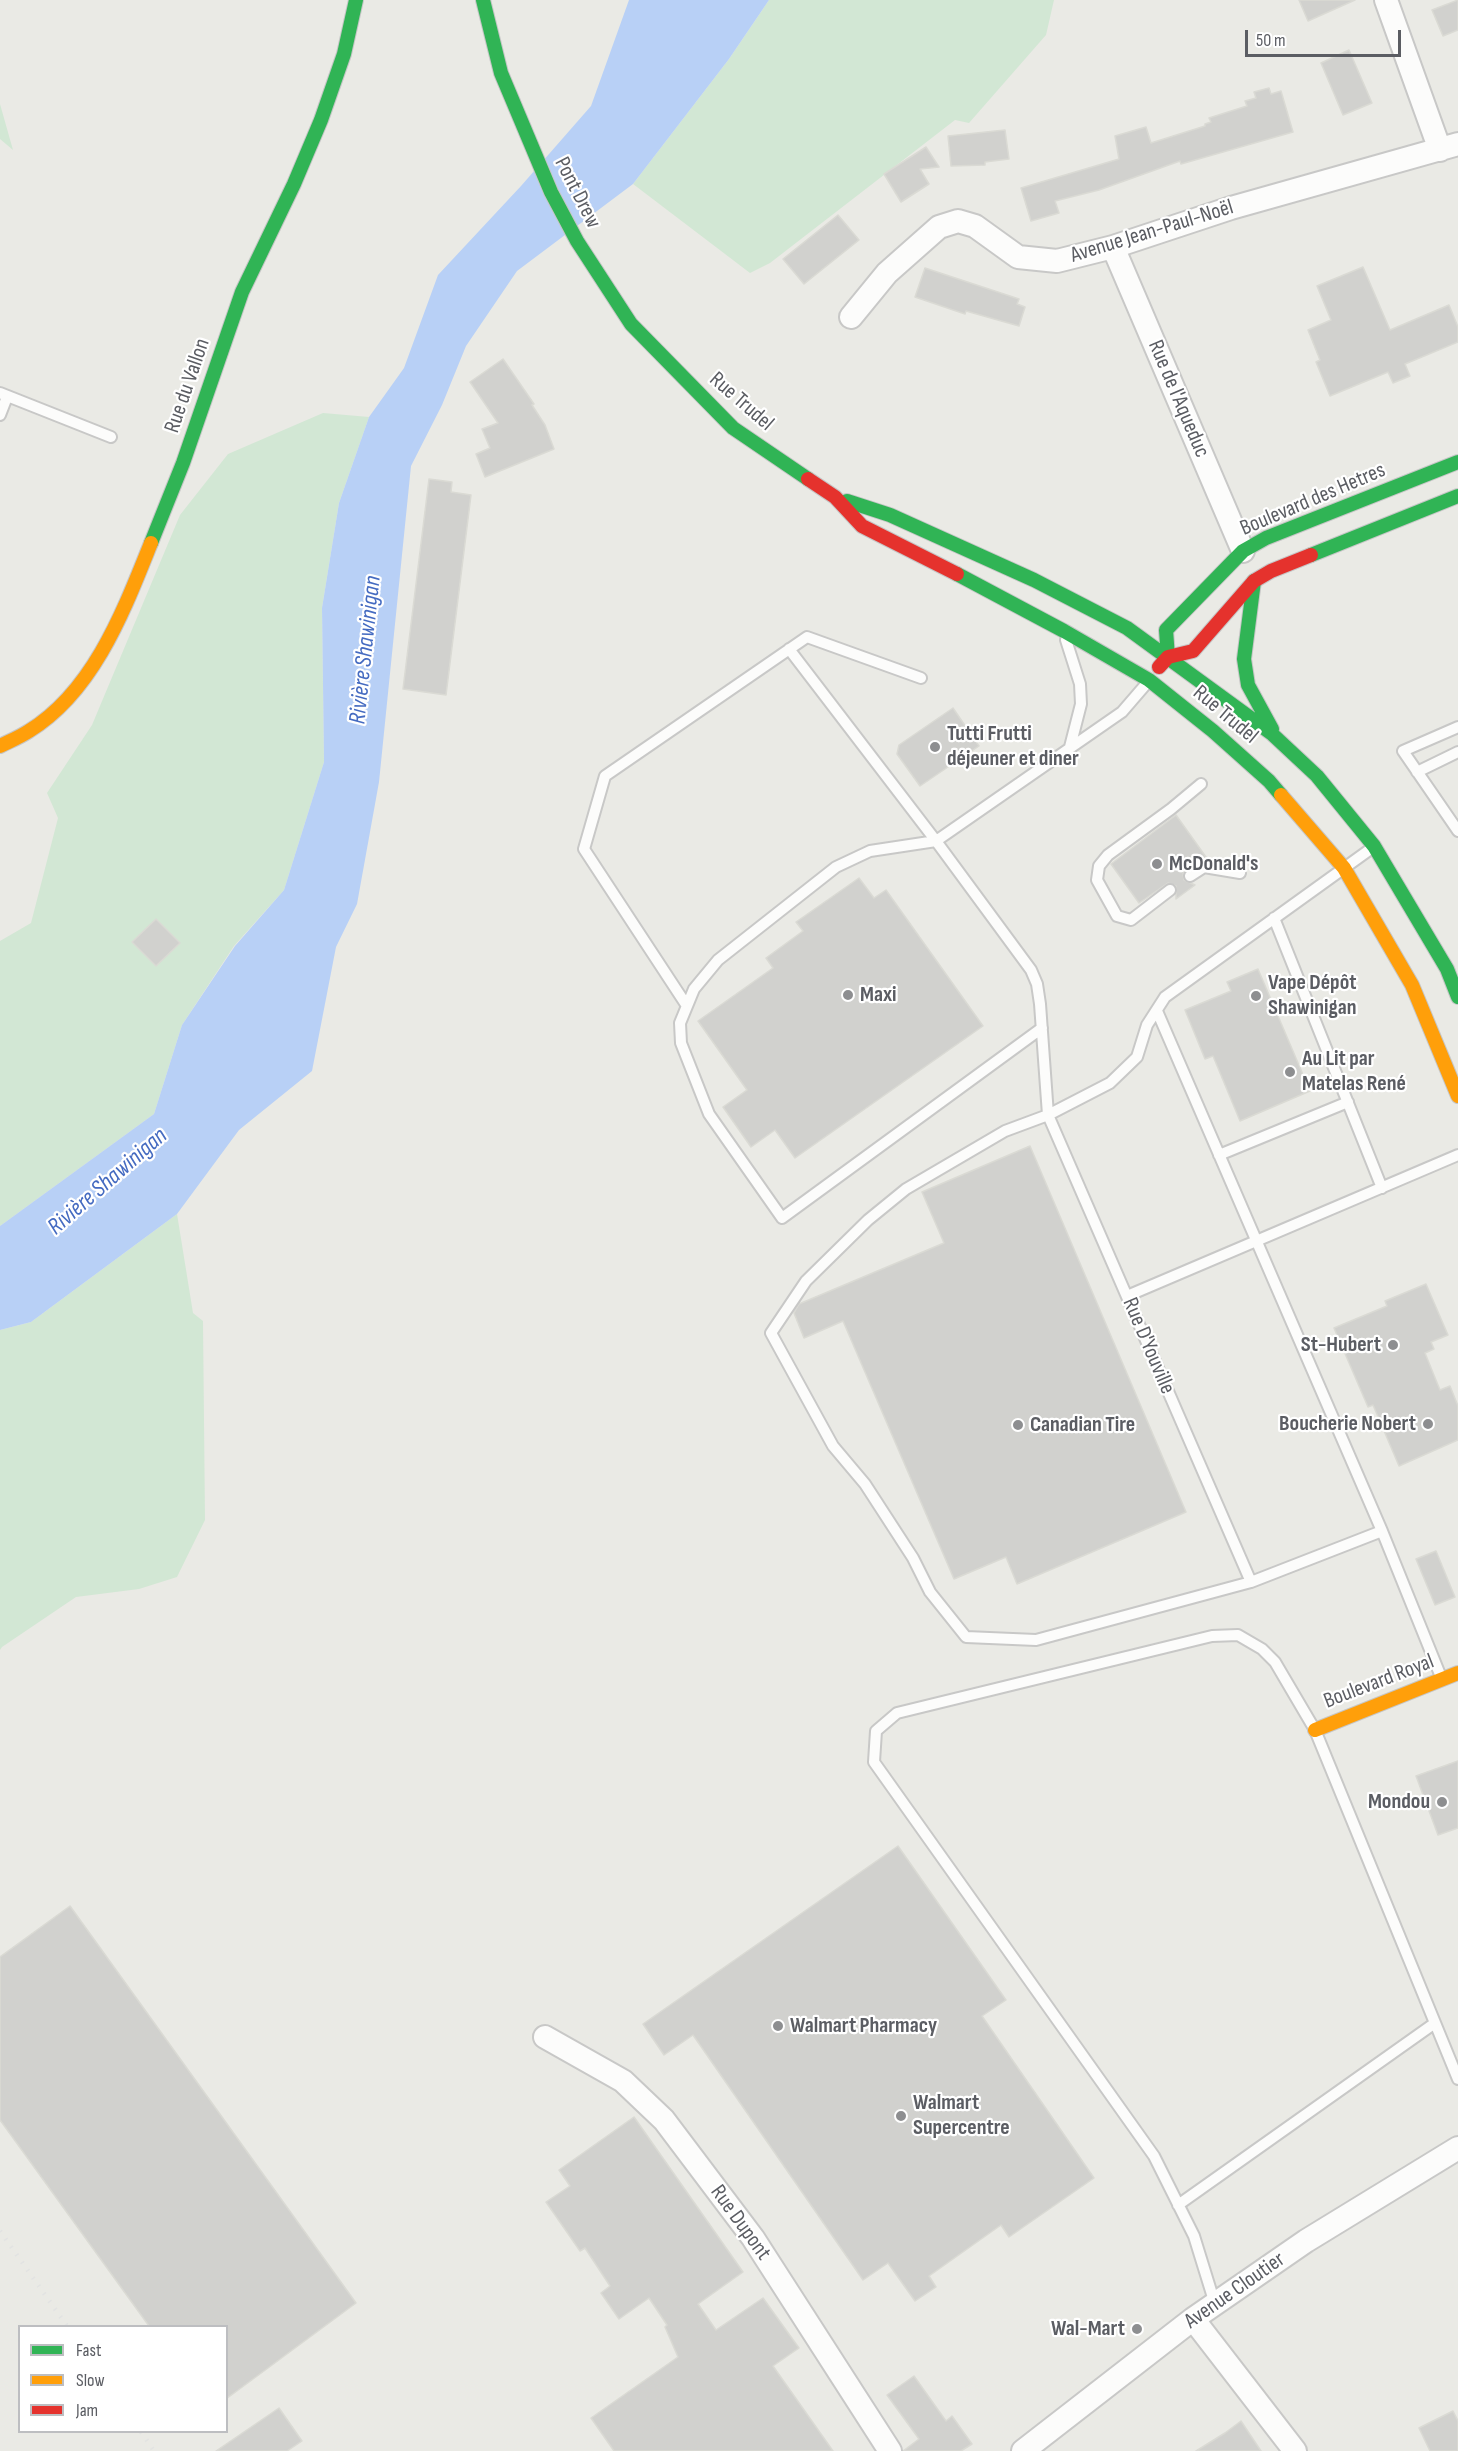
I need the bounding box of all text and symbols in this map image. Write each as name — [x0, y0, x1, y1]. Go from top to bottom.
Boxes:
scale bar — [1248, 18, 1404, 56]
text: 50 m — [1256, 30, 1286, 51]
street label: Pont Drew — [548, 153, 606, 233]
street label: Avenue Jean-Paul-Noël — [1067, 195, 1237, 269]
street label: Rue du Vallon — [160, 335, 216, 437]
street label: Rue de l'Aqueduc — [1141, 336, 1215, 462]
street label: Rue Trudel — [703, 367, 779, 437]
street label: Boulevard des Hetres — [1237, 458, 1389, 542]
water label: Rivière Shawinigan — [344, 574, 388, 726]
street label: Rue Trudel — [1187, 680, 1263, 750]
place label: Tutti Frutti déjeuner et diner — [947, 721, 1079, 772]
marker: Tutti Frutti déjeuner et diner — [928, 740, 942, 754]
place label: McDonald's — [1169, 851, 1258, 877]
marker: McDonald's — [1150, 857, 1164, 871]
place label: Vape Dépôt Shawinigan — [1268, 970, 1356, 1022]
place label: Maxi — [860, 982, 897, 1008]
marker: Maxi — [841, 988, 855, 1002]
marker: Vape Dépôt Shawinigan — [1249, 989, 1263, 1003]
place label: Au Lit par Matelas René — [1302, 1046, 1406, 1098]
marker: Au Lit par Matelas René — [1283, 1065, 1297, 1079]
water label: Rivière Shawinigan — [42, 1122, 174, 1242]
street label: Rue D'Youville — [1116, 1294, 1180, 1398]
place label: St-Hubert — [1301, 1332, 1381, 1358]
marker: St-Hubert — [1386, 1338, 1400, 1352]
place label: Boucherie Nobert — [1279, 1411, 1416, 1437]
place label: Canadian Tire — [1030, 1412, 1135, 1438]
marker: Boucherie Nobert — [1421, 1417, 1435, 1431]
marker: Canadian Tire — [1011, 1418, 1025, 1432]
street label: Boulevard Royal — [1320, 1649, 1438, 1715]
place label: Mondou — [1368, 1789, 1430, 1815]
marker: Mondou — [1435, 1795, 1449, 1809]
place label: Walmart Pharmacy — [790, 2013, 937, 2039]
marker: Walmart Pharmacy — [771, 2019, 785, 2033]
place label: Walmart Supercentre — [913, 2090, 1010, 2142]
marker: Walmart Supercentre — [894, 2109, 908, 2123]
street label: Rue Dupont — [704, 2180, 776, 2266]
street label: Avenue Cloutier — [1180, 2247, 1290, 2335]
place label: Wal-Mart — [1051, 2316, 1125, 2342]
marker: Wal-Mart — [1130, 2322, 1144, 2336]
legend — [18, 2325, 228, 2433]
text: Fast — [76, 2340, 101, 2361]
text: Slow — [76, 2370, 105, 2391]
text: Jam — [76, 2400, 98, 2421]

